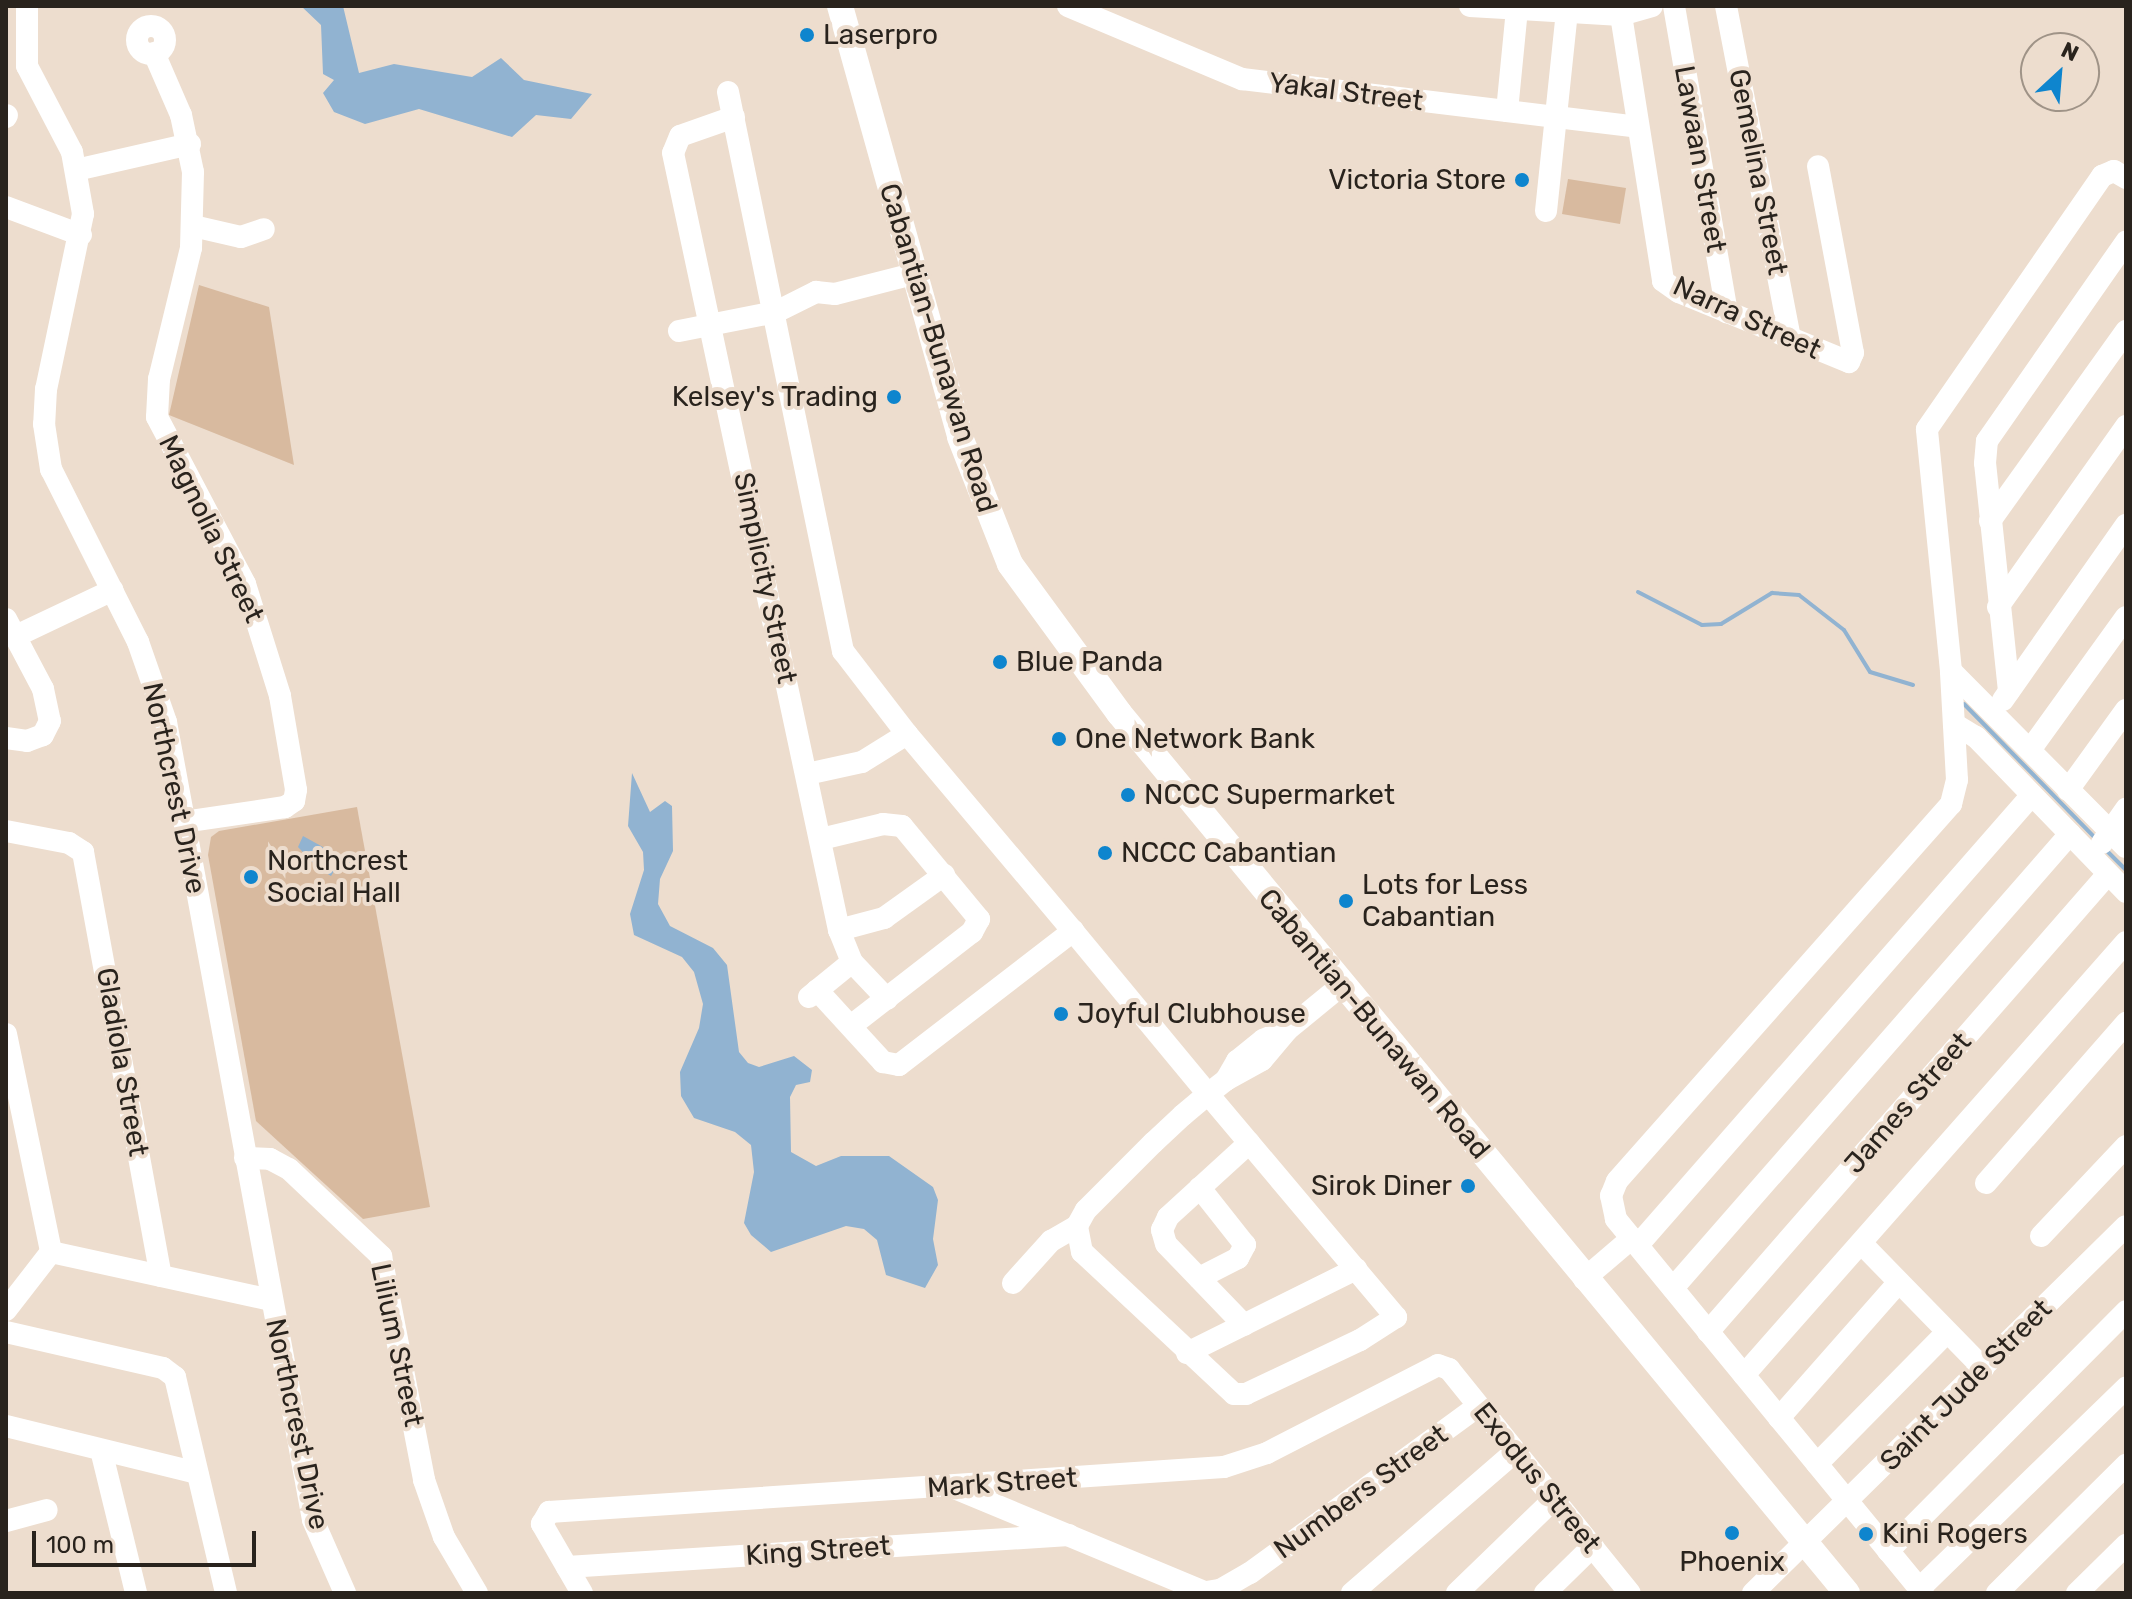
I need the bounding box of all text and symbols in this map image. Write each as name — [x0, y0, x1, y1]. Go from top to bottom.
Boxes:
place label: Laserpro — [823, 18, 938, 52]
marker: Laserpro — [798, 26, 816, 44]
north arrow — [2020, 32, 2100, 112]
text: N — [2057, 36, 2083, 67]
street label: Lawaan Street — [1667, 63, 1733, 255]
street label: Yakal Street — [1267, 66, 1425, 118]
street label: Gemelina Street — [1722, 66, 1794, 278]
place label: Victoria Store — [1328, 163, 1506, 197]
marker: Victoria Store — [1513, 171, 1531, 189]
street label: Cabantian-Bunawan Road — [872, 180, 1004, 516]
street label: Narra Street — [1668, 269, 1826, 367]
place label: Kelsey's Trading — [671, 380, 878, 414]
marker: Kelsey's Trading — [885, 388, 903, 406]
street label: Magnolia Street — [151, 430, 271, 628]
street label: Simplicity Street — [726, 469, 804, 687]
place label: Blue Panda — [1016, 645, 1163, 679]
marker: Blue Panda — [991, 653, 1009, 671]
street label: Northcrest Drive — [135, 679, 213, 897]
place label: One Network Bank — [1075, 722, 1315, 756]
marker: One Network Bank — [1050, 730, 1068, 748]
place label: NCCC Supermarket — [1144, 778, 1395, 812]
marker: NCCC Supermarket — [1119, 786, 1137, 804]
place label: NCCC Cabantian — [1121, 836, 1336, 870]
place label: Northcrest Social Hall — [267, 844, 408, 910]
marker: NCCC Cabantian — [1096, 844, 1114, 862]
marker: Northcrest Social Hall — [242, 868, 260, 886]
place label: Lots for Less Cabantian — [1362, 868, 1529, 934]
street label: Cabantian-Bunawan Road — [1251, 882, 1497, 1166]
marker: Lots for Less Cabantian — [1337, 892, 1355, 910]
street label: Gladiola Street — [89, 965, 155, 1159]
place label: Joyful Clubhouse — [1077, 997, 1306, 1031]
marker: Joyful Clubhouse — [1052, 1005, 1070, 1023]
street label: James Street — [1838, 1026, 1978, 1180]
place label: Sirok Diner — [1311, 1169, 1452, 1203]
marker: Sirok Diner — [1459, 1177, 1477, 1195]
street label: Lilium Street — [363, 1260, 431, 1430]
street label: Saint Jude Street — [1873, 1292, 2059, 1478]
street label: Northcrest Drive — [258, 1315, 336, 1533]
street label: Exodus Street — [1466, 1396, 1608, 1560]
street label: Numbers Street — [1268, 1418, 1454, 1566]
street label: Mark Street — [926, 1461, 1078, 1505]
scale bar — [36, 1515, 260, 1565]
place label: Kini Rogers — [1882, 1517, 2028, 1551]
marker: Phoenix — [1723, 1524, 1741, 1542]
marker: Kini Rogers — [1857, 1525, 1875, 1543]
street label: King Street — [744, 1529, 892, 1573]
text: 100 m — [46, 1531, 114, 1559]
place label: Phoenix — [1679, 1545, 1785, 1579]

